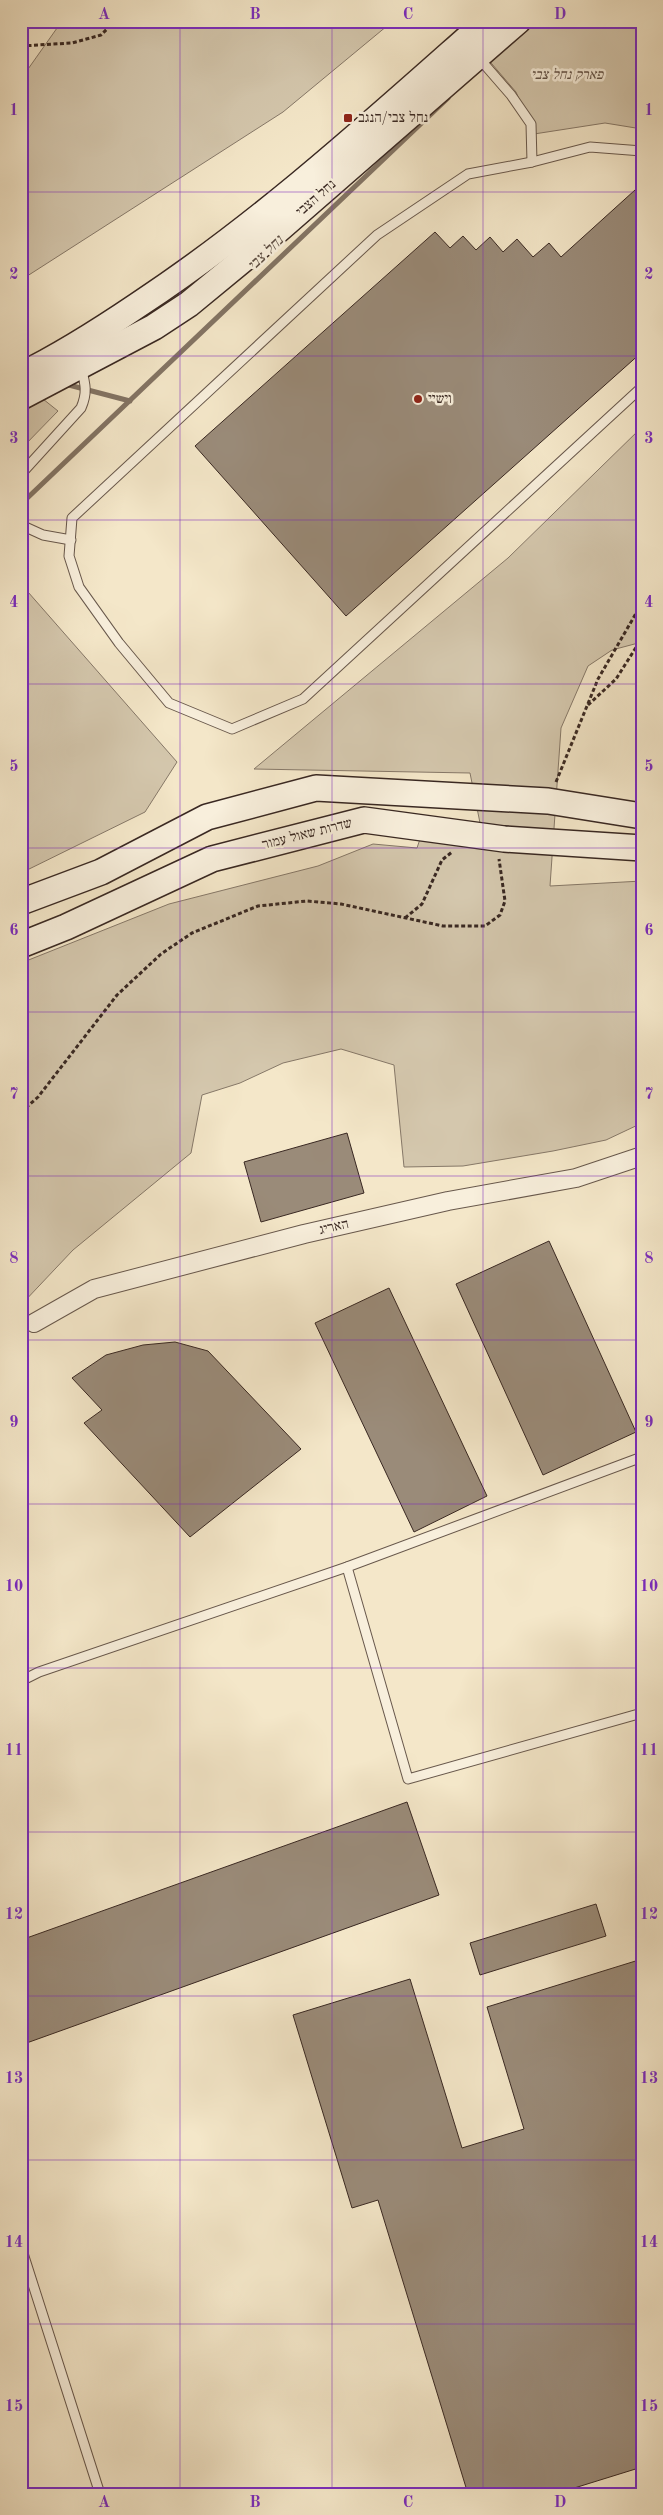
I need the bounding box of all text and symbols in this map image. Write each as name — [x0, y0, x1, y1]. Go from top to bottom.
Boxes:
text: A — [98, 7, 110, 23]
text: B — [249, 7, 261, 23]
text: C — [403, 7, 413, 23]
text: D — [554, 7, 566, 23]
park label: פארק נחל צבי — [531, 67, 604, 82]
text: 1 — [9, 103, 19, 119]
text: 1 — [644, 103, 654, 119]
place label: נחל צבי/הנגב — [358, 110, 428, 125]
marker: נחל צבי/הנגב — [342, 112, 354, 124]
street label: נחל הצבי — [293, 176, 339, 219]
water label: נחל צבי — [245, 232, 287, 274]
text: 2 — [9, 267, 19, 283]
text: 2 — [644, 267, 654, 283]
place label: וישיי — [428, 392, 452, 406]
marker: וישיי — [412, 393, 424, 405]
text: 3 — [9, 431, 19, 447]
text: 3 — [644, 431, 654, 447]
text: 4 — [9, 595, 19, 611]
text: 4 — [644, 595, 654, 611]
text: 5 — [9, 759, 19, 775]
text: 5 — [644, 759, 654, 775]
street label: שדרות שאול עמור — [260, 815, 354, 852]
text: 6 — [9, 923, 19, 939]
text: 6 — [644, 923, 654, 939]
text: 7 — [9, 1087, 19, 1103]
text: 7 — [644, 1087, 654, 1103]
street label: האריג — [318, 1217, 350, 1237]
text: 8 — [9, 1251, 19, 1267]
text: 8 — [644, 1251, 654, 1267]
text: 9 — [9, 1415, 19, 1431]
text: 9 — [644, 1415, 654, 1431]
text: 10 — [5, 1579, 23, 1595]
text: 10 — [640, 1579, 658, 1595]
text: 11 — [5, 1743, 23, 1759]
text: 11 — [640, 1743, 658, 1759]
text: 12 — [5, 1907, 23, 1923]
text: 12 — [640, 1907, 658, 1923]
text: 13 — [5, 2071, 23, 2087]
text: 13 — [640, 2071, 658, 2087]
text: 14 — [5, 2235, 23, 2251]
text: 14 — [640, 2235, 658, 2251]
text: 15 — [5, 2399, 23, 2415]
text: 15 — [640, 2399, 658, 2415]
text: A — [98, 2495, 110, 2511]
text: B — [249, 2495, 261, 2511]
text: C — [403, 2495, 413, 2511]
text: D — [554, 2495, 566, 2511]

